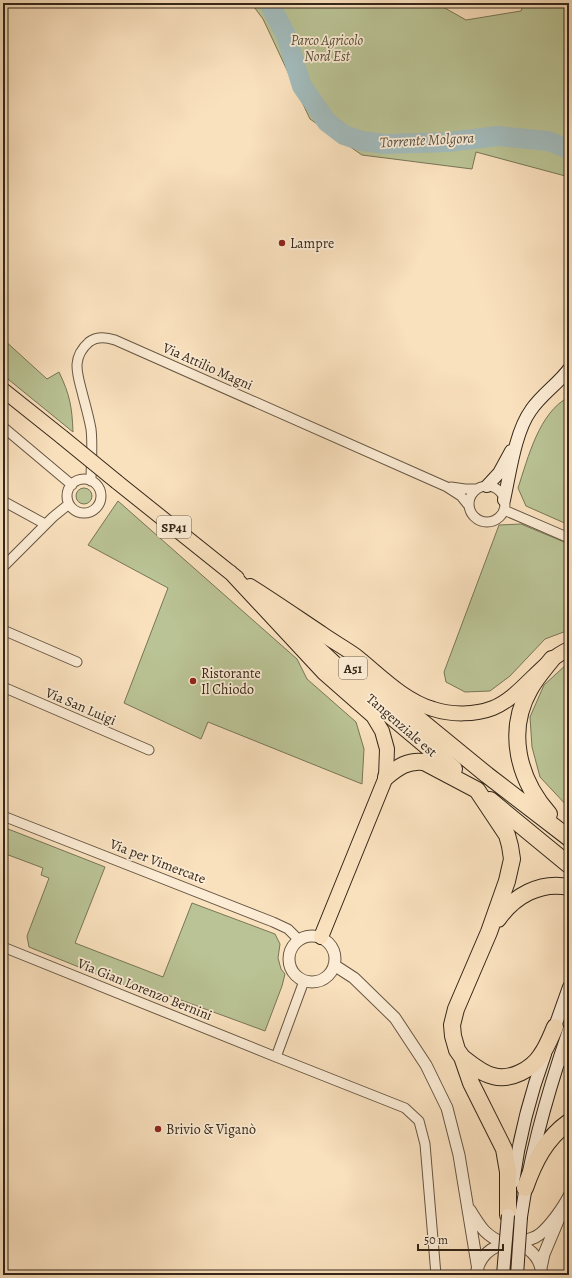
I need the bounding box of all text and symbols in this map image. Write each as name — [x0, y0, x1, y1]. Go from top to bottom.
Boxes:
park label: Parco Agricolo Nord Est — [291, 31, 364, 66]
water label: Torrente Molgora — [379, 128, 475, 152]
place label: Lampre — [290, 234, 334, 253]
marker: Lampre — [277, 238, 287, 248]
street label: Via Attilio Magni — [159, 338, 256, 395]
road number: SP41 — [157, 516, 191, 538]
road number: A51 — [339, 657, 367, 679]
place label: Ristorante Il Chiodo — [201, 664, 261, 699]
marker: Ristorante Il Chiodo — [188, 676, 198, 686]
street label: Via San Luigi — [42, 683, 119, 730]
street label: Tangenziale est — [362, 689, 441, 762]
street label: Via per Vimercate — [106, 834, 209, 888]
street label: Via Gian Lorenzo Bernini — [74, 953, 215, 1025]
place label: Brivio & Viganò — [166, 1120, 256, 1139]
marker: Brivio & Viganò — [153, 1124, 163, 1134]
scale bar — [418, 1226, 503, 1252]
text: 50 m — [424, 1232, 448, 1248]

